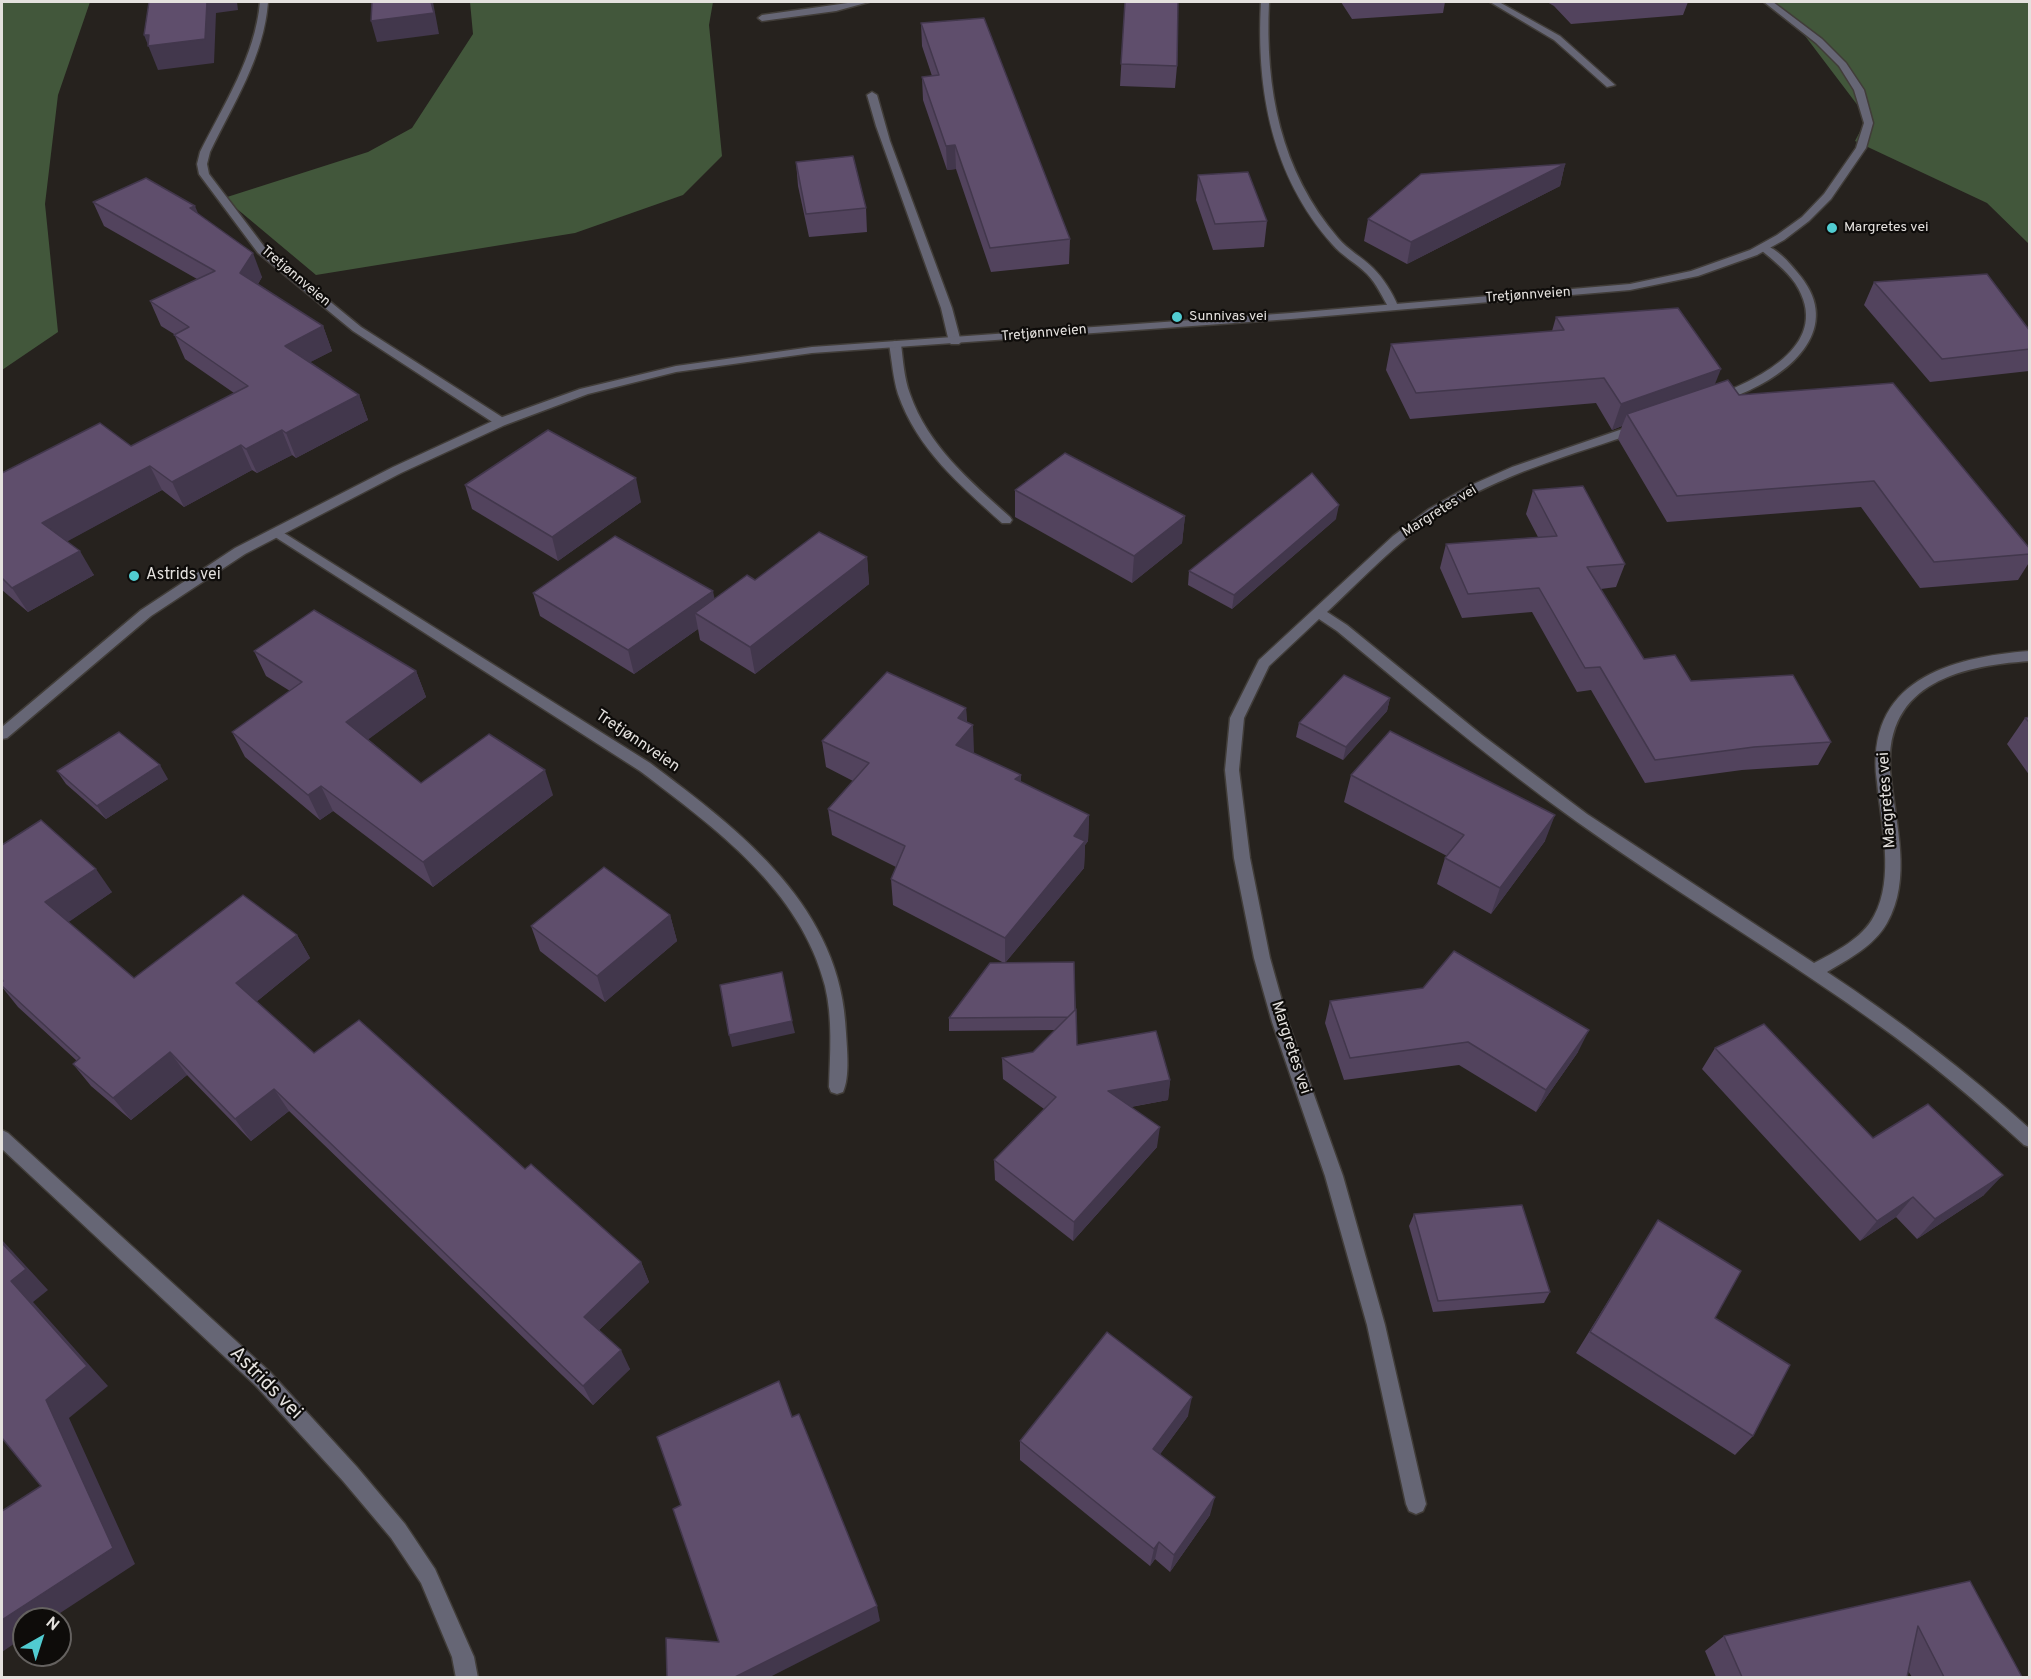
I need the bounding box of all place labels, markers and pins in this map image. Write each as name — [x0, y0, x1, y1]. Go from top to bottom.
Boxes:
place label: Margretes vei — [1844, 220, 1929, 236]
marker: Margretes vei — [1825, 221, 1839, 235]
place label: Sunnivas vei — [1189, 309, 1267, 325]
marker: Sunnivas vei — [1170, 310, 1184, 324]
place label: Astrids vei — [146, 566, 221, 586]
marker: Astrids vei — [127, 569, 141, 583]

